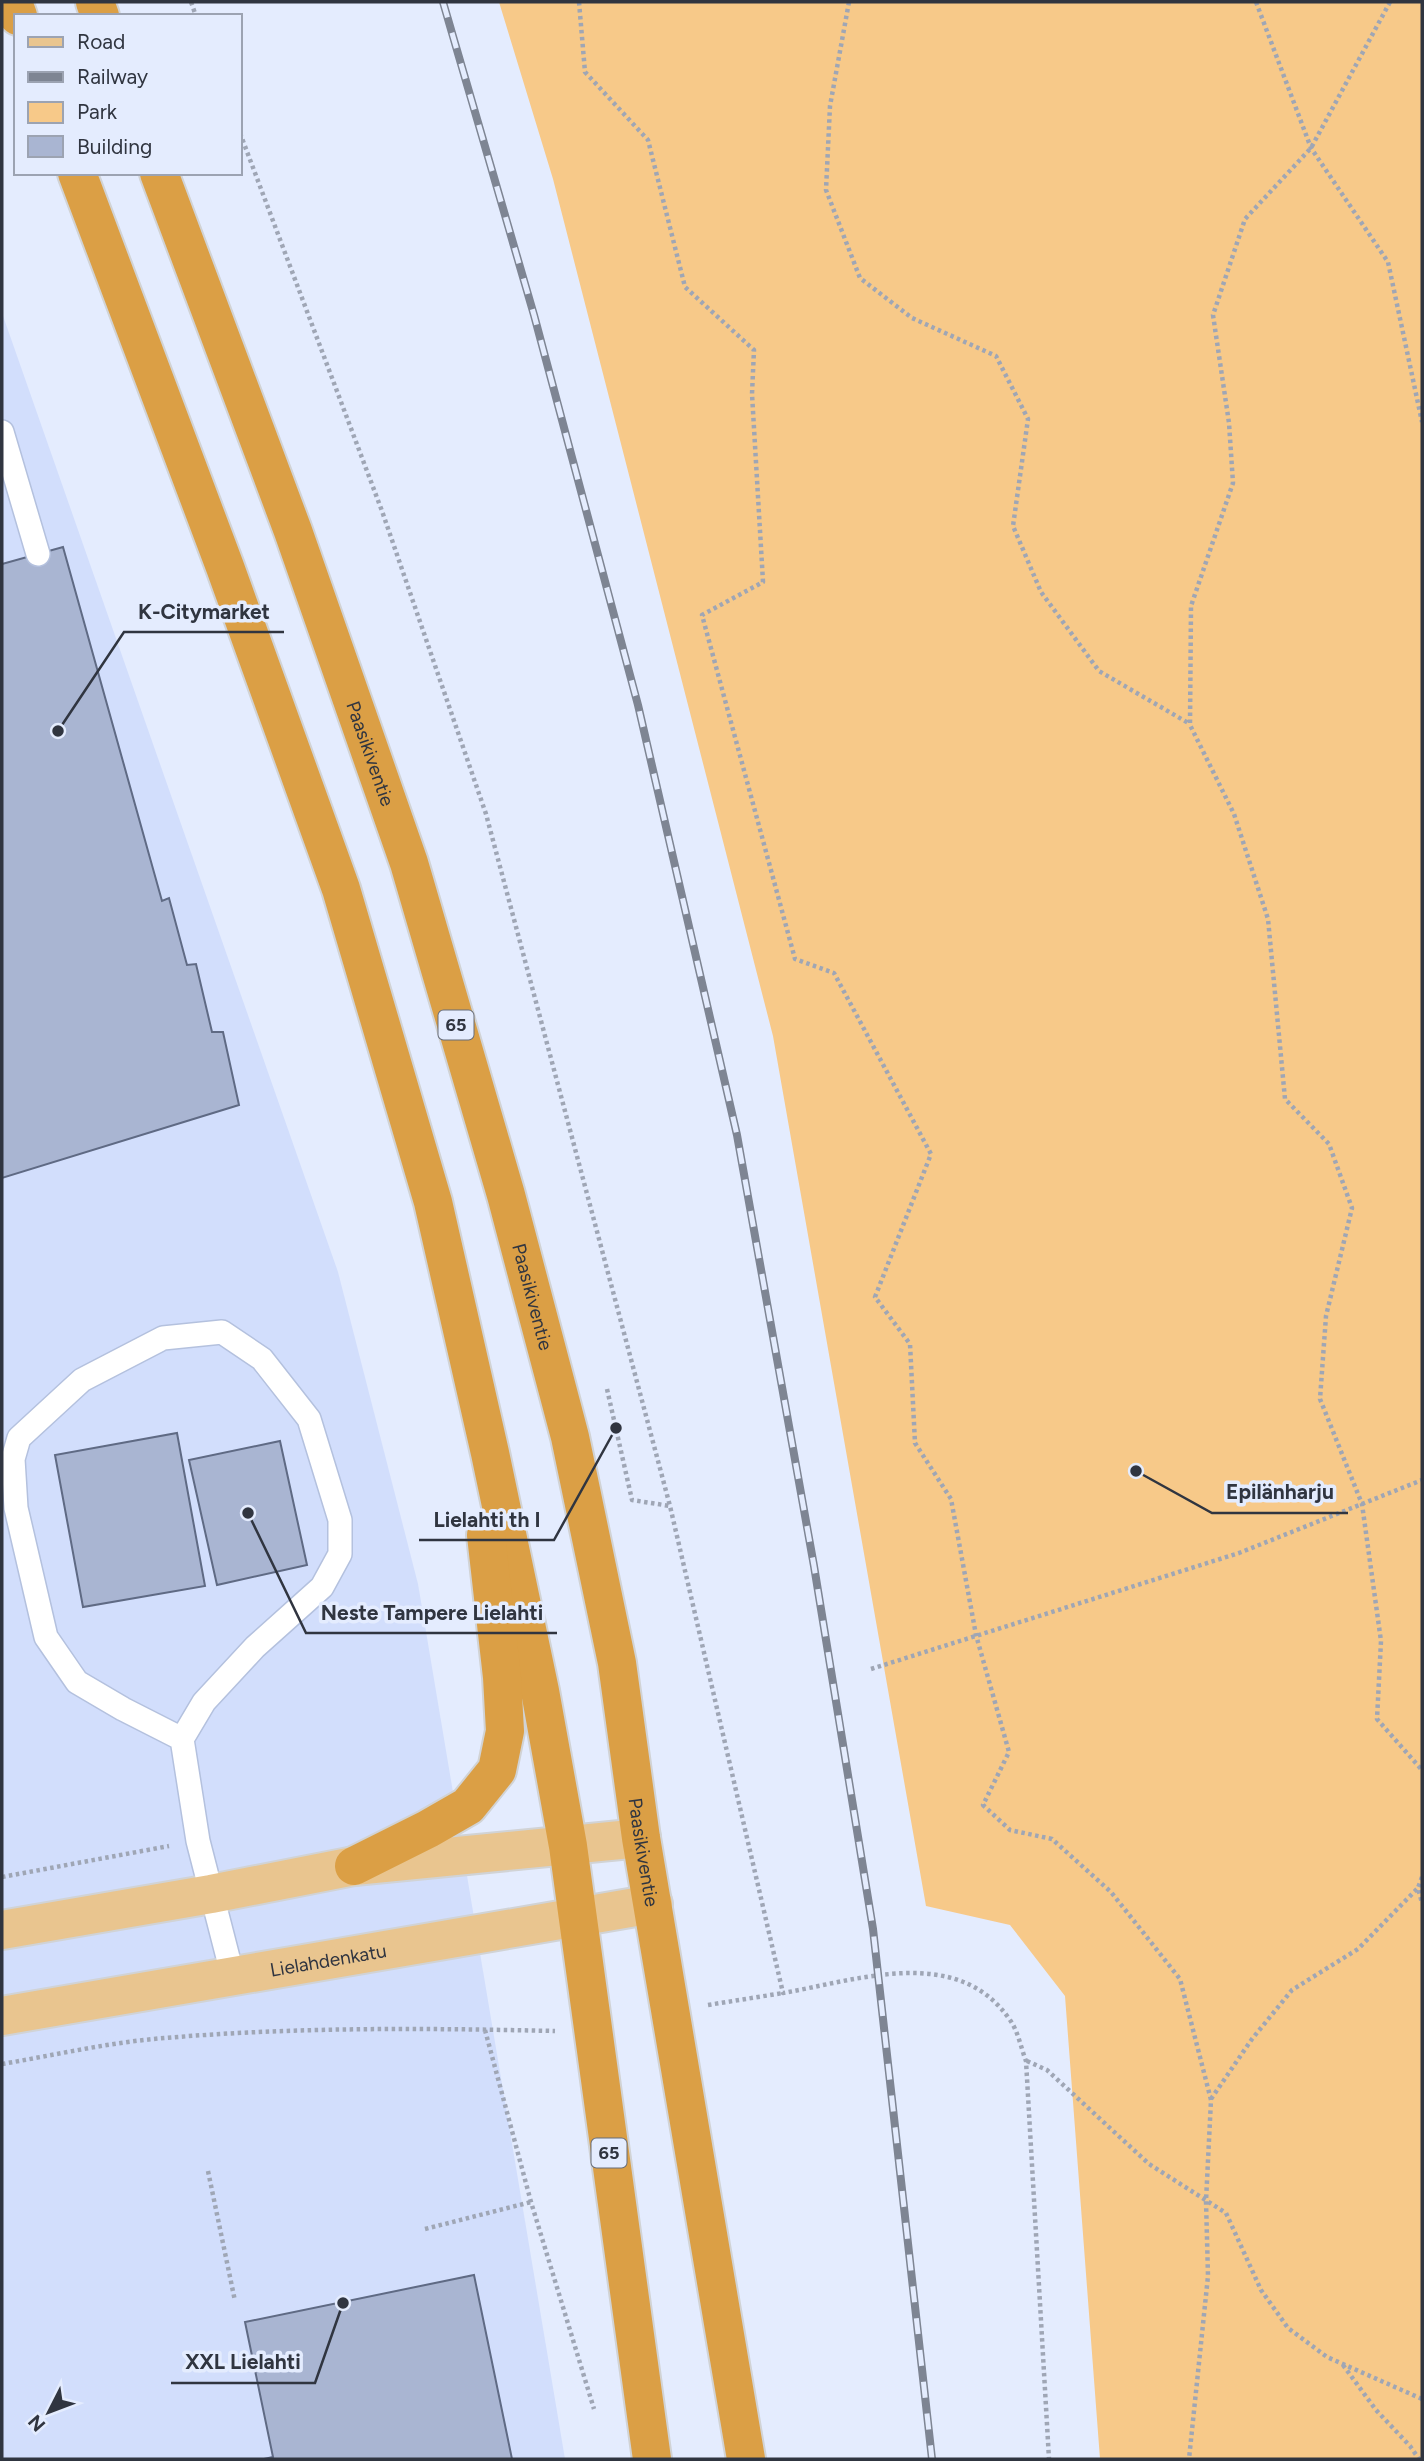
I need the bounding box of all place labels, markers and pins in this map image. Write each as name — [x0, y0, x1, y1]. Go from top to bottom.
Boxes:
callout: K-Citymarket — [124, 590, 284, 632]
callout: Epilänharju — [1212, 1471, 1348, 1513]
callout: Lielahti th I — [419, 1498, 554, 1540]
callout: Neste Tampere Lielahti — [306, 1591, 557, 1633]
callout: XXL Lielahti — [171, 2341, 315, 2383]

